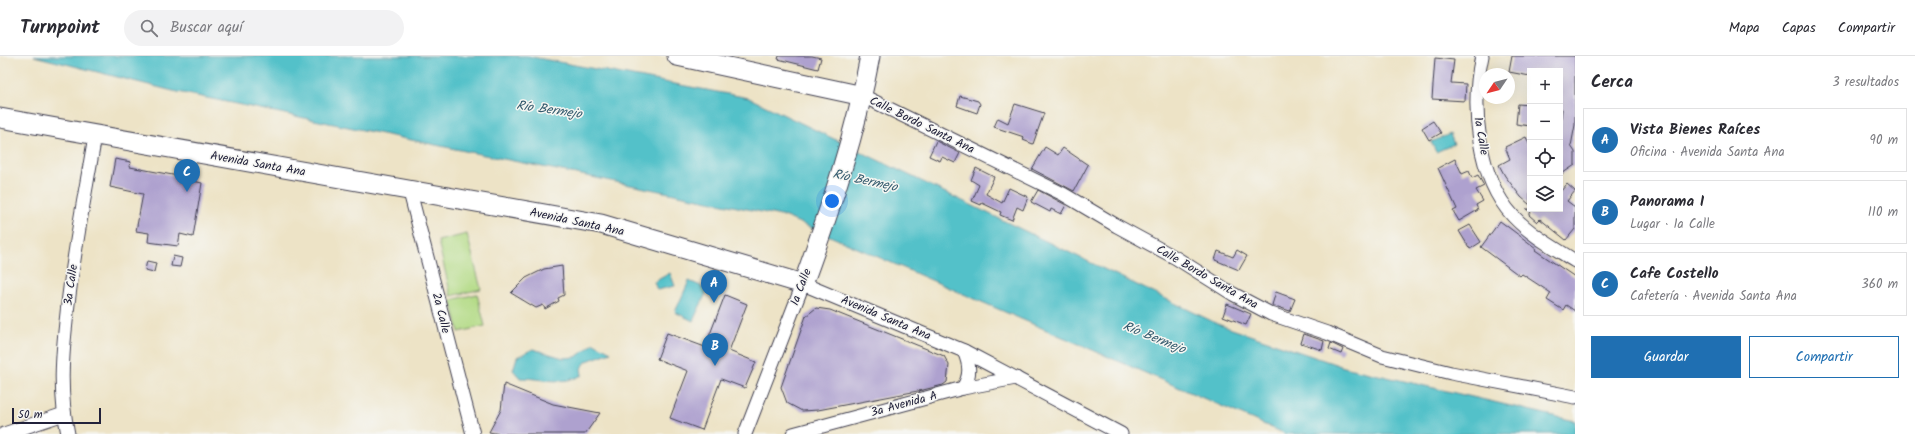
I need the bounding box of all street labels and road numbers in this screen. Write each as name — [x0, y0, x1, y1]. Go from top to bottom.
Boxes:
street label: Calle Bordo Santa Ana — [866, 91, 978, 159]
street label: 1a Calle — [1468, 115, 1494, 157]
street label: Avenida Santa Ana — [209, 146, 307, 182]
street label: Avenida Santa Ana — [528, 203, 626, 241]
street label: Calle Bordo Santa Ana — [1152, 240, 1262, 314]
street label: 3a Calle — [59, 263, 83, 307]
street label: 1a Calle — [785, 265, 817, 308]
street label: Avenida Santa Ana — [838, 290, 934, 346]
street label: 2a Calle — [427, 291, 455, 336]
street label: 3a Avenida A — [869, 386, 939, 422]

